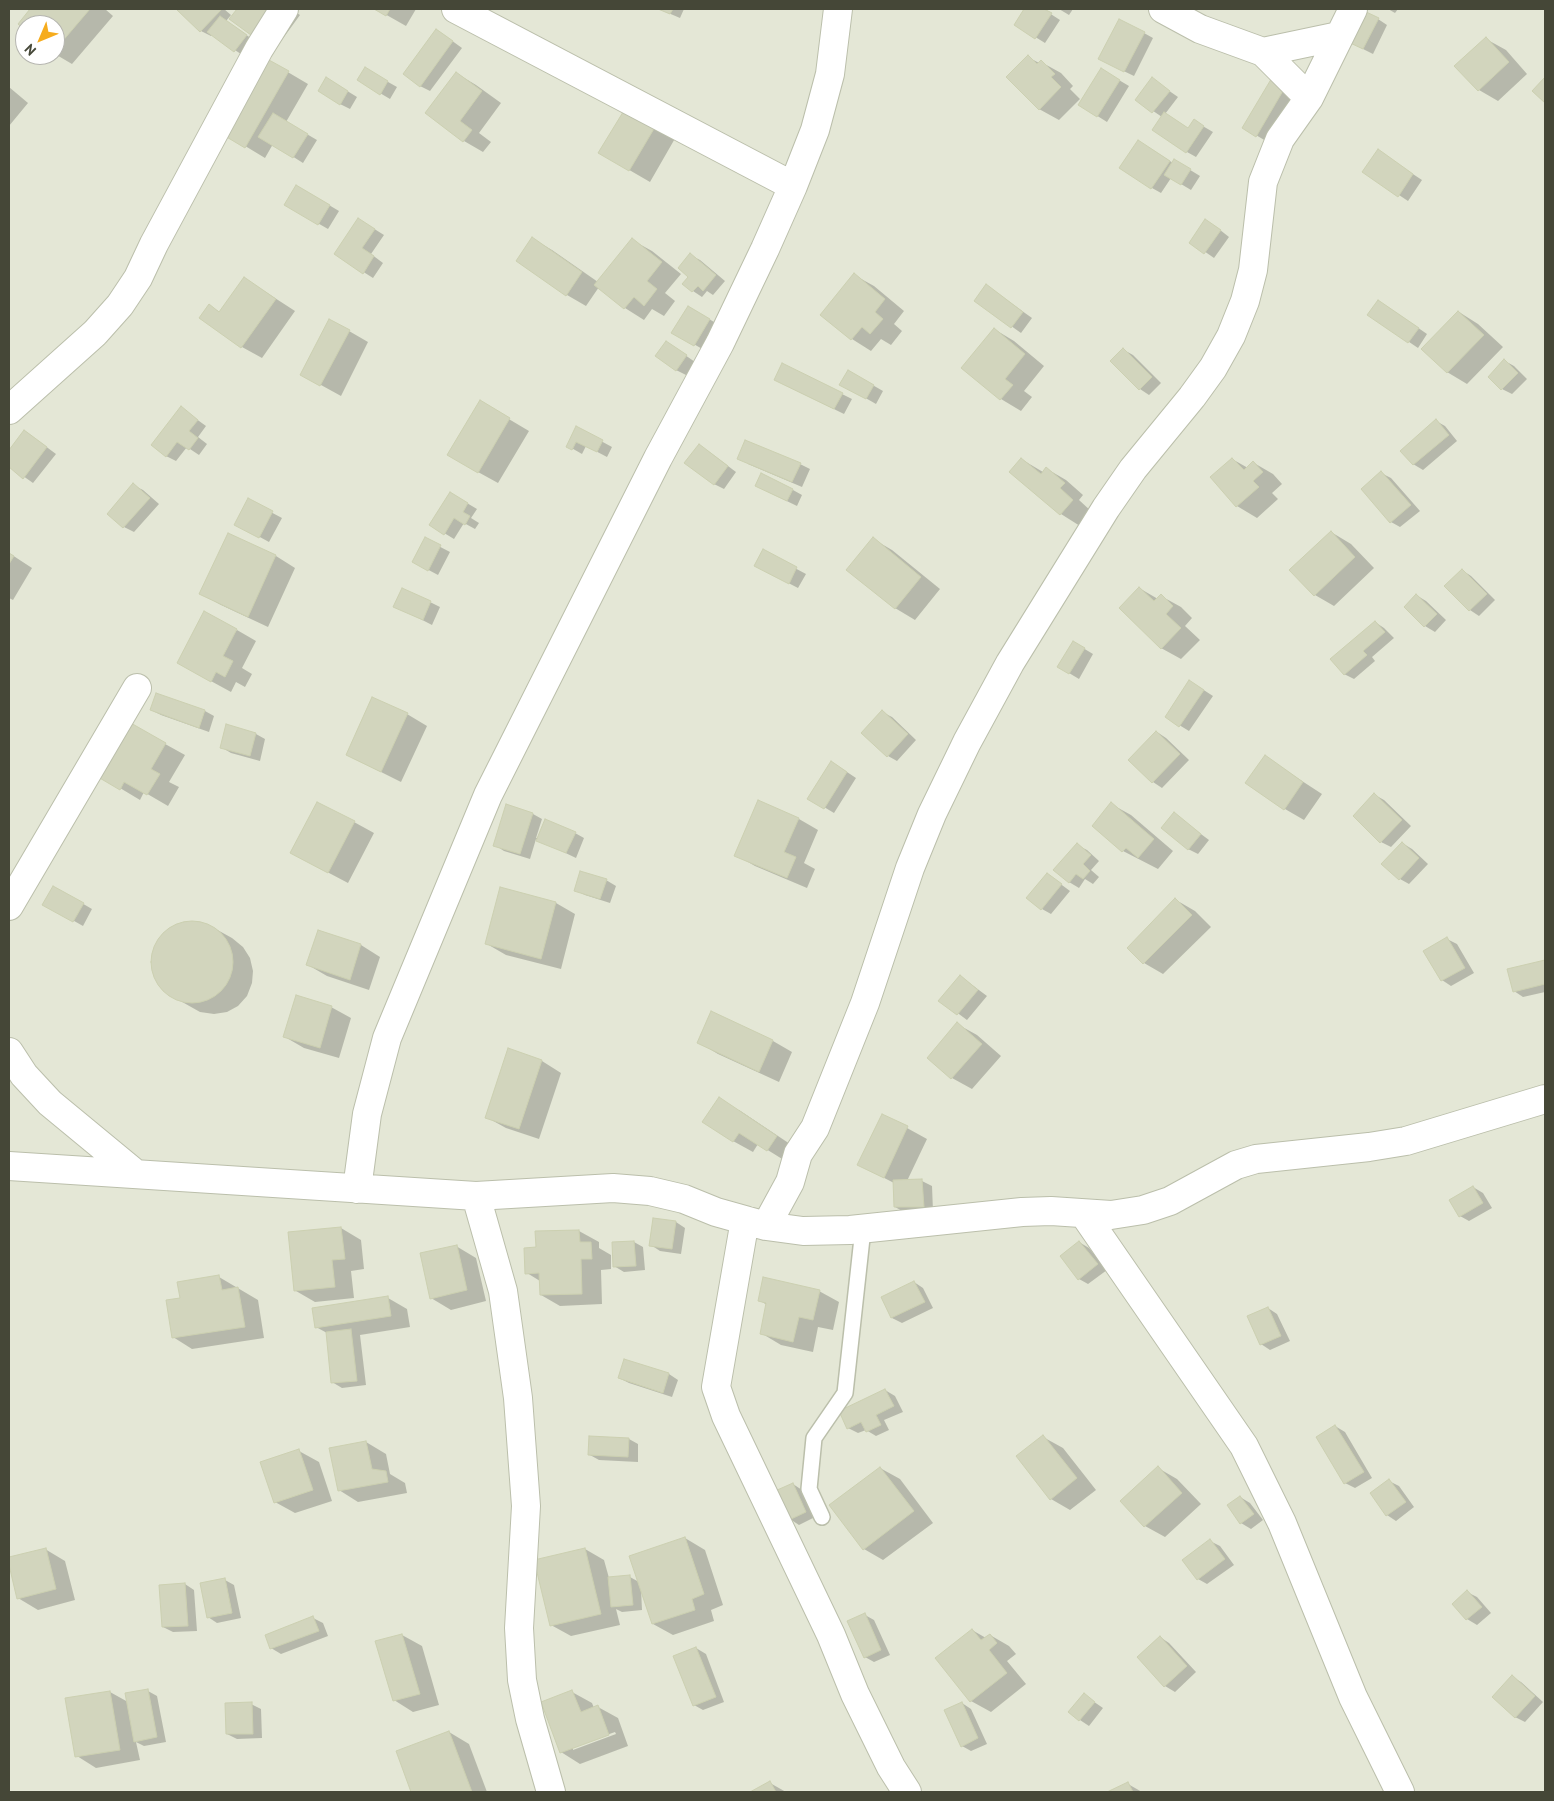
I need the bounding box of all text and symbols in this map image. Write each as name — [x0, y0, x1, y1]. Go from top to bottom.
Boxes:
north arrow — [15, 15, 65, 65]
text: N — [20, 40, 40, 60]

